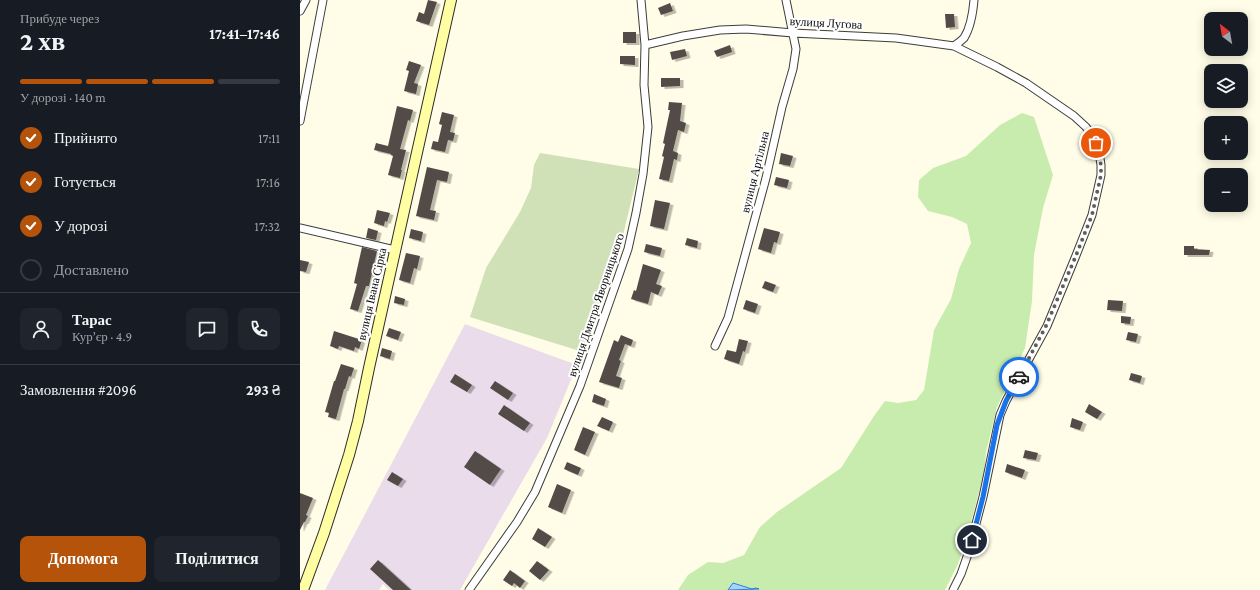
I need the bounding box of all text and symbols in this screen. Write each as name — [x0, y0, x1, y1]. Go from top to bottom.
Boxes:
text: Прибуде через — [20, 11, 99, 26]
north arrow — [1204, 12, 1248, 56]
map controls — [1204, 12, 1248, 212]
street label: вулиця Лугова — [789, 14, 863, 32]
text: 17:41–17:46 — [209, 26, 280, 42]
text: 2 хв — [20, 27, 65, 56]
button: layers — [1204, 64, 1248, 108]
text: У дорозі · 140 m — [20, 90, 106, 105]
button: + — [1204, 116, 1248, 160]
pin — [1079, 126, 1113, 160]
icon: check — [20, 127, 42, 149]
street label: вулиця Артільна — [738, 129, 772, 214]
text: Прийнято — [54, 130, 117, 146]
text: 17:11 — [258, 131, 280, 146]
icon: bag — [1085, 132, 1107, 154]
button: − — [1204, 168, 1248, 212]
icon: check — [20, 171, 42, 193]
text: Готується — [54, 174, 116, 190]
text: 17:16 — [256, 175, 280, 190]
icon: check — [20, 215, 42, 237]
text: У дорозі — [54, 218, 108, 234]
text: 17:32 — [255, 219, 280, 234]
street label: вулиця Дмитра Яворницького — [565, 231, 627, 379]
street label: вулиця Івана Сірка — [355, 246, 390, 342]
text: Доставлено — [54, 262, 129, 278]
button: person — [20, 308, 62, 350]
button: chat — [186, 308, 228, 350]
button: phone — [238, 308, 280, 350]
text: Тарас — [72, 312, 112, 328]
text: Кур’єр · 4.9 — [72, 329, 132, 344]
courier — [999, 357, 1039, 397]
icon: car — [1008, 366, 1030, 388]
text: Замовлення #2096 — [20, 382, 137, 398]
text: 293 ₴ — [246, 382, 280, 398]
pin — [955, 523, 989, 557]
icon: home — [961, 529, 983, 551]
button: Допомога — [20, 536, 146, 582]
button: Поділитися — [154, 536, 280, 582]

